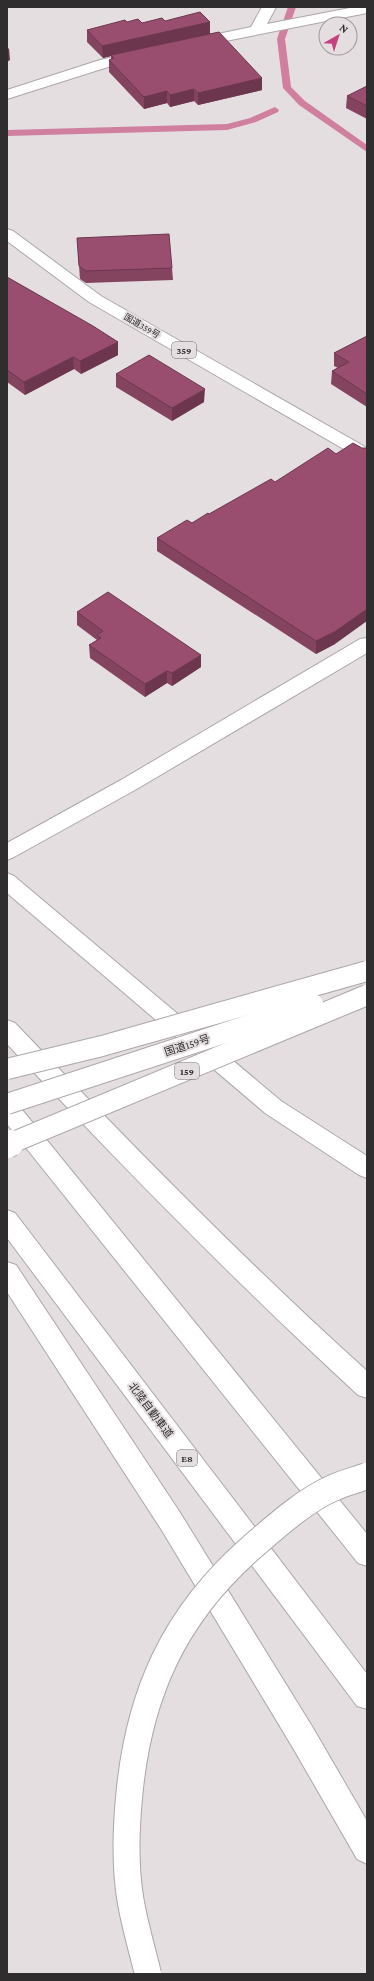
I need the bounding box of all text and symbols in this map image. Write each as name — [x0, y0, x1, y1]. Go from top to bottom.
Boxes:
north arrow — [318, 16, 358, 56]
text: N — [338, 21, 351, 36]
street label: 国道359号 — [122, 312, 162, 340]
road number: 359 — [172, 342, 196, 358]
street label: 国道159号 — [163, 1032, 211, 1058]
road number: 159 — [175, 1063, 199, 1079]
street label: 北陸自動車道 — [126, 1380, 176, 1440]
road number: E8 — [177, 1450, 197, 1466]

